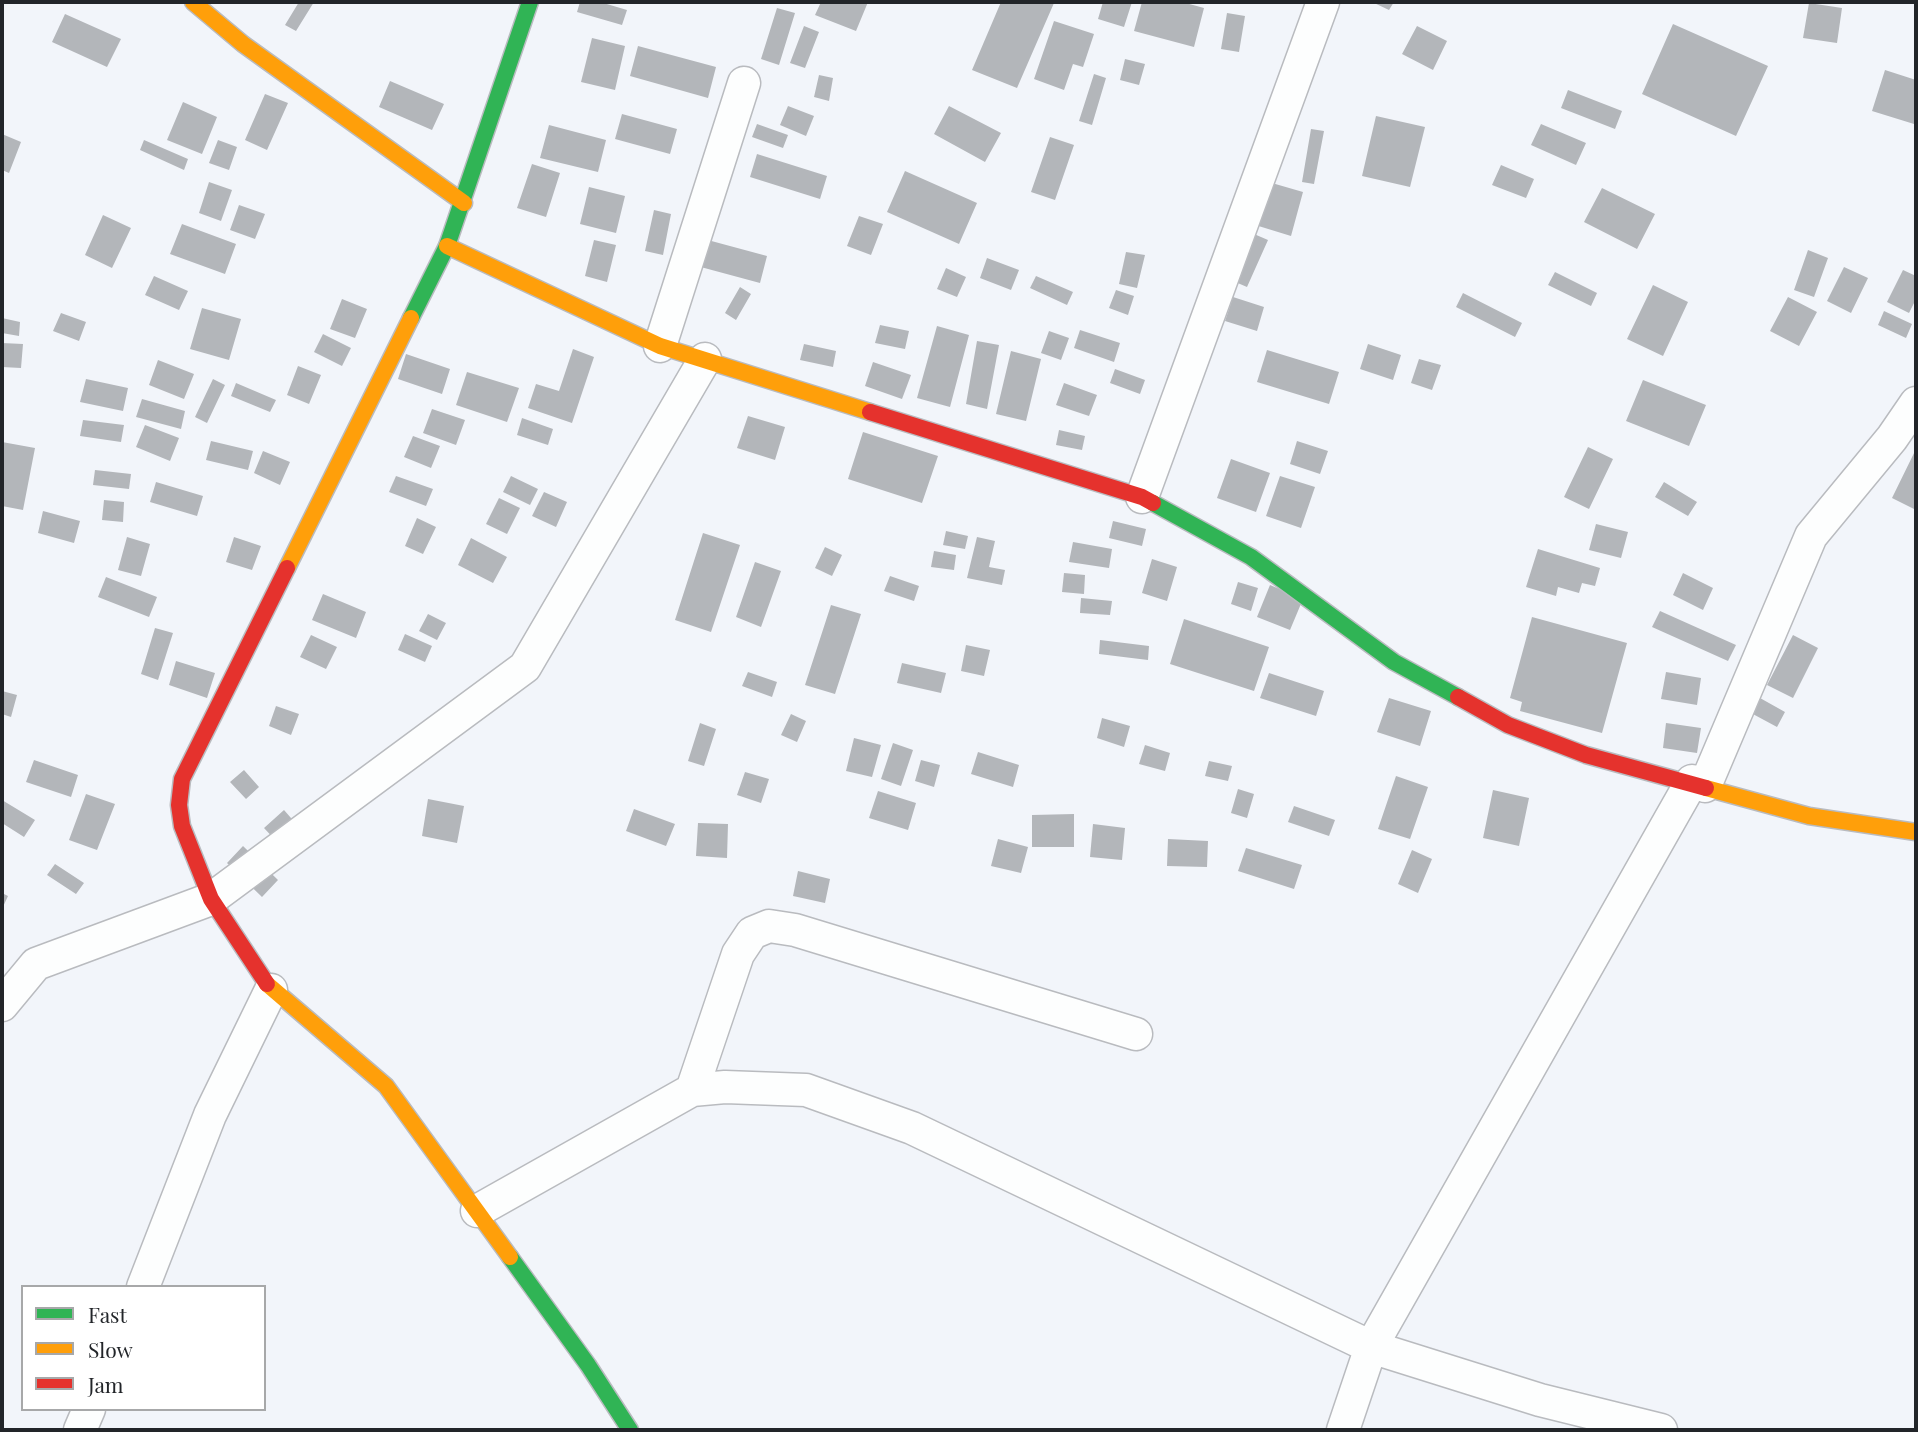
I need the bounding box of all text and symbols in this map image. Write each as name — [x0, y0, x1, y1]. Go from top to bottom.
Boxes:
legend — [21, 1285, 266, 1411]
text: Fast — [88, 1300, 127, 1328]
text: Slow — [88, 1335, 133, 1363]
text: Jam — [88, 1370, 124, 1398]

